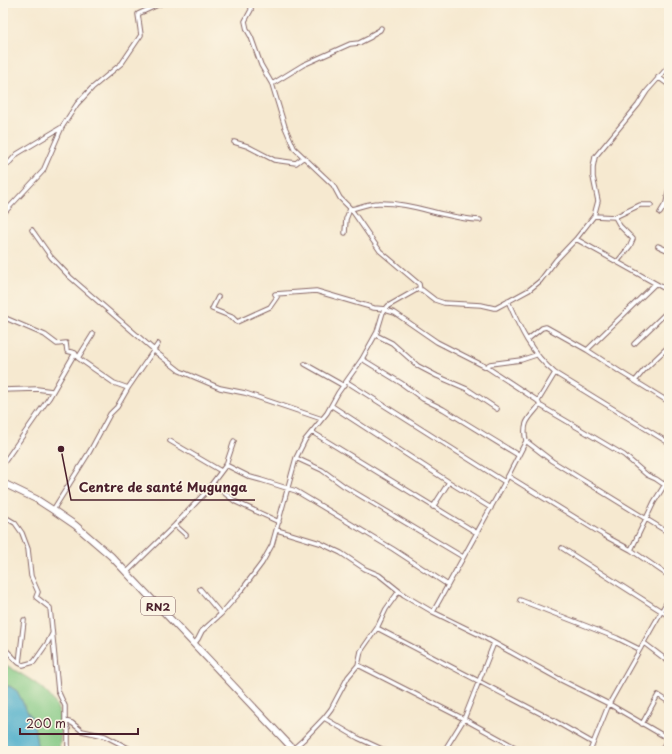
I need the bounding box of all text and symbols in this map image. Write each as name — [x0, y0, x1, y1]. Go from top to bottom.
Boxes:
callout: Centre de santé Mugunga — [71, 475, 255, 500]
text: Centre de santé Mugunga — [79, 477, 247, 496]
road number: RN2 — [141, 597, 175, 615]
scale bar — [20, 710, 138, 736]
text: 200 m — [26, 714, 66, 732]

